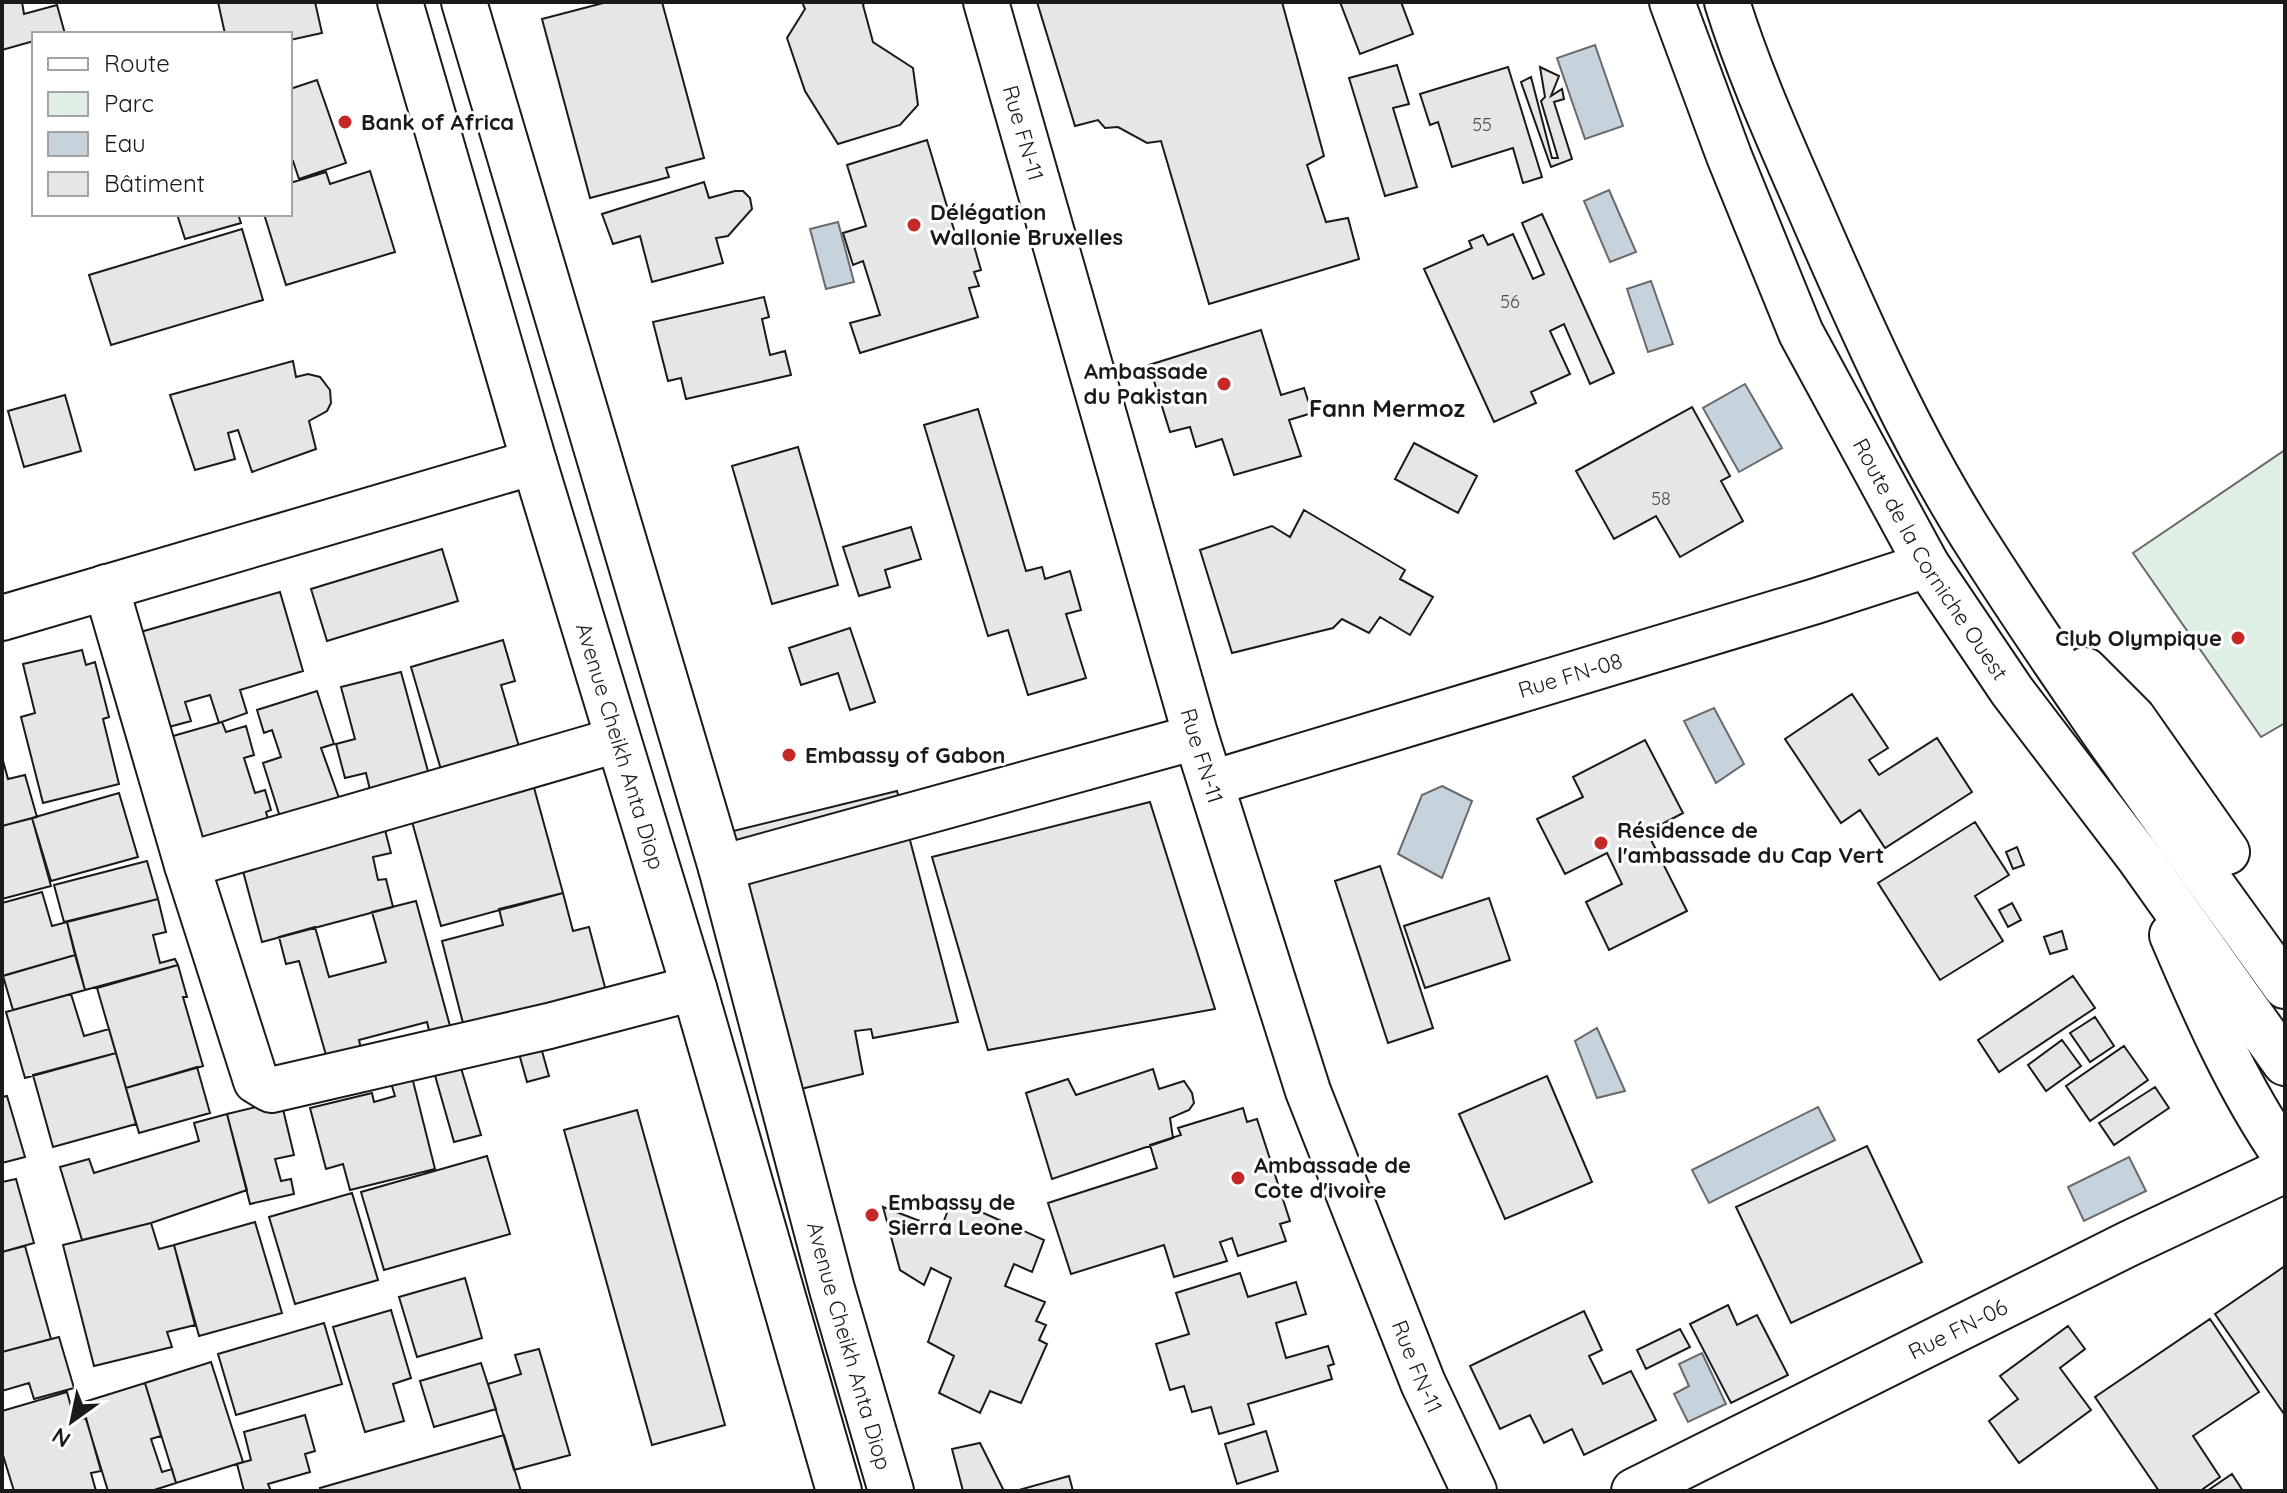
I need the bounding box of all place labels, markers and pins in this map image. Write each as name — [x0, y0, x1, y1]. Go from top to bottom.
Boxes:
place label: Bank of Africa — [361, 108, 514, 136]
marker: Bank of Africa — [336, 113, 354, 131]
place label: Délégation Wallonie Bruxelles — [930, 198, 1123, 251]
marker: Délégation Wallonie Bruxelles — [905, 216, 923, 234]
place label: Ambassade du Pakistan — [1084, 357, 1208, 410]
marker: Ambassade du Pakistan — [1215, 375, 1233, 393]
place label: Club Olympique — [2055, 624, 2222, 652]
marker: Club Olympique — [2229, 629, 2247, 647]
place label: Embassy of Gabon — [805, 741, 1005, 769]
marker: Embassy of Gabon — [780, 746, 798, 764]
place label: Résidence de l'ambassade du Cap Vert — [1617, 816, 1884, 869]
marker: Résidence de l'ambassade du Cap Vert — [1592, 834, 1610, 852]
place label: Ambassade de Cote d'ivoire — [1254, 1151, 1411, 1204]
marker: Ambassade de Cote d'ivoire — [1229, 1169, 1247, 1187]
place label: Embassy de Sierra Leone — [888, 1188, 1023, 1241]
marker: Embassy de Sierra Leone — [863, 1206, 881, 1224]

